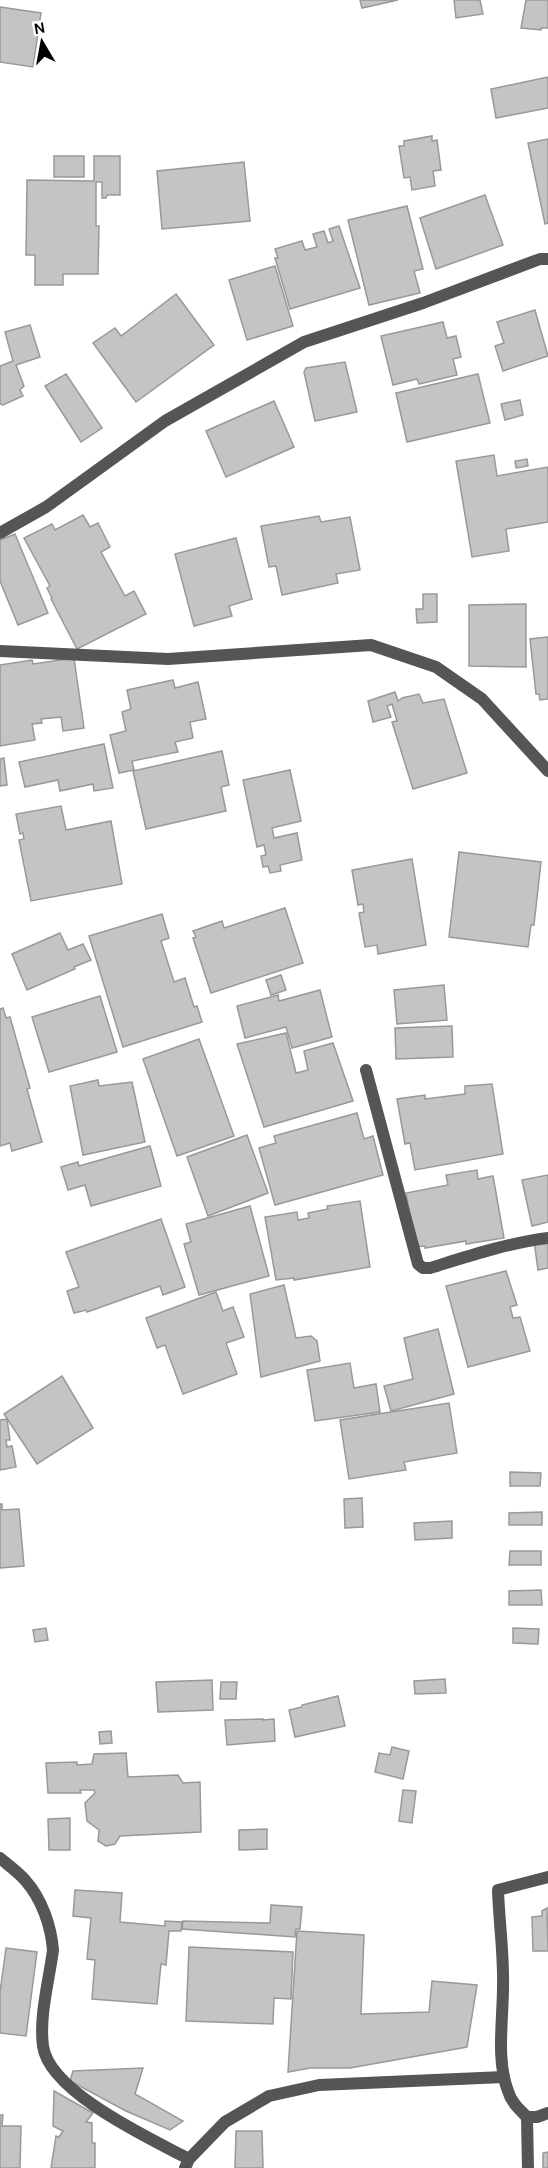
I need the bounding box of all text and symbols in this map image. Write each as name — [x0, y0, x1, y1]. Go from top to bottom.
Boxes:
north arrow — [12, 12, 72, 72]
text: N — [32, 17, 47, 38]

